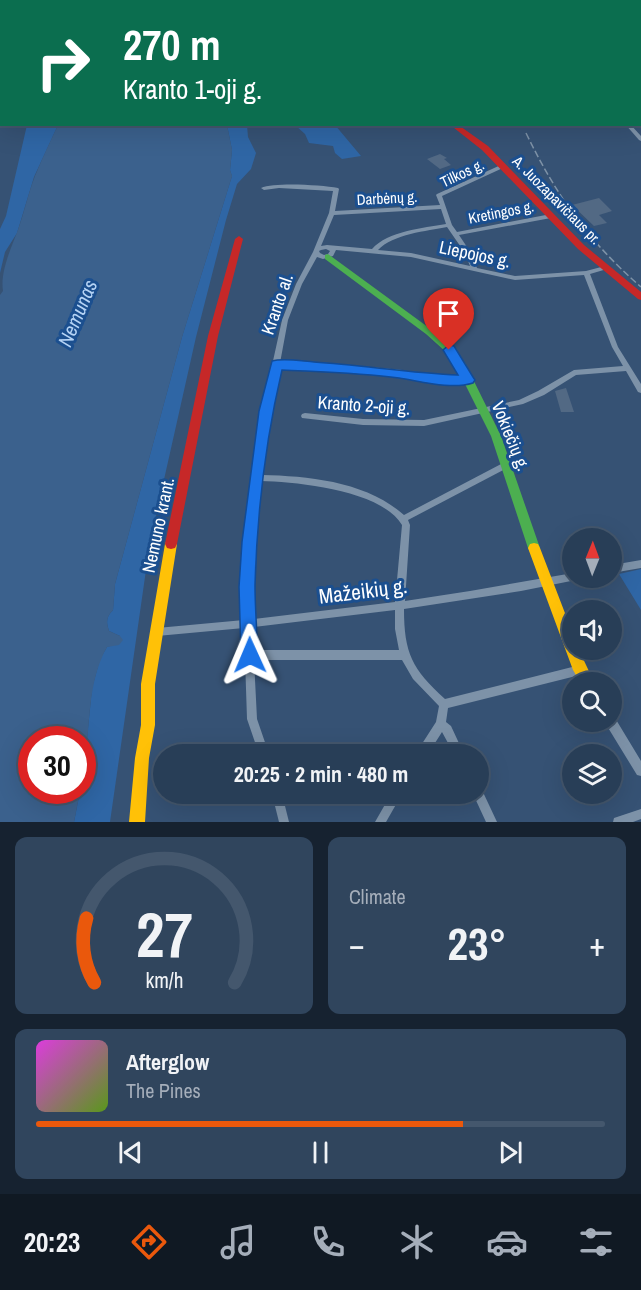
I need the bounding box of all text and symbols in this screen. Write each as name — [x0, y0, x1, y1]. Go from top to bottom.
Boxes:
text: 270 m — [123, 17, 221, 73]
icon: right — [24, 24, 102, 102]
text: Kranto 1-oji g. — [123, 71, 262, 107]
street label: A. Juozapavičiaus pr. — [507, 150, 606, 249]
street label: Tilkos g. — [437, 154, 487, 192]
street label: Darbėnų g. — [356, 186, 418, 210]
street label: Kretingos g. — [466, 195, 536, 229]
street label: Liepojos g. — [437, 234, 513, 274]
street label: Kranto al. — [255, 270, 299, 338]
water label: Nemunas — [51, 275, 103, 351]
pin — [423, 288, 474, 350]
icon: arrive — [432, 297, 465, 330]
street label: Kranto 2-oji g. — [317, 389, 411, 421]
street label: Vokiečių g. — [486, 397, 536, 475]
street label: Nemuno krant. — [136, 475, 180, 575]
north arrow — [562, 528, 622, 588]
map controls — [562, 528, 622, 804]
street label: Mažeikių g. — [317, 571, 409, 611]
button: sound — [562, 600, 622, 660]
position arrow — [218, 623, 282, 687]
button: search — [562, 672, 622, 732]
speed limit sign: 30 — [18, 726, 96, 804]
button: layers — [562, 744, 622, 804]
text: 20:25 · 2 min · 480 m — [234, 759, 408, 789]
text: Climate — [349, 883, 406, 910]
text: 27 — [136, 892, 192, 976]
text: 23° — [447, 913, 507, 974]
text: − — [349, 922, 365, 966]
text: + — [589, 922, 605, 966]
text: km/h — [145, 966, 183, 995]
text: Afterglow — [126, 1047, 209, 1077]
text: The Pines — [126, 1077, 201, 1104]
icon: previous — [114, 1136, 147, 1169]
icon: pause — [304, 1136, 337, 1169]
icon: next — [494, 1136, 527, 1169]
icon: directions — [128, 1221, 170, 1263]
icon: music — [217, 1221, 259, 1263]
icon: phone — [307, 1221, 349, 1263]
icon: climate — [396, 1221, 438, 1263]
icon: car — [486, 1221, 528, 1263]
icon: filters — [575, 1221, 617, 1263]
text: 20:23 — [24, 1224, 80, 1260]

